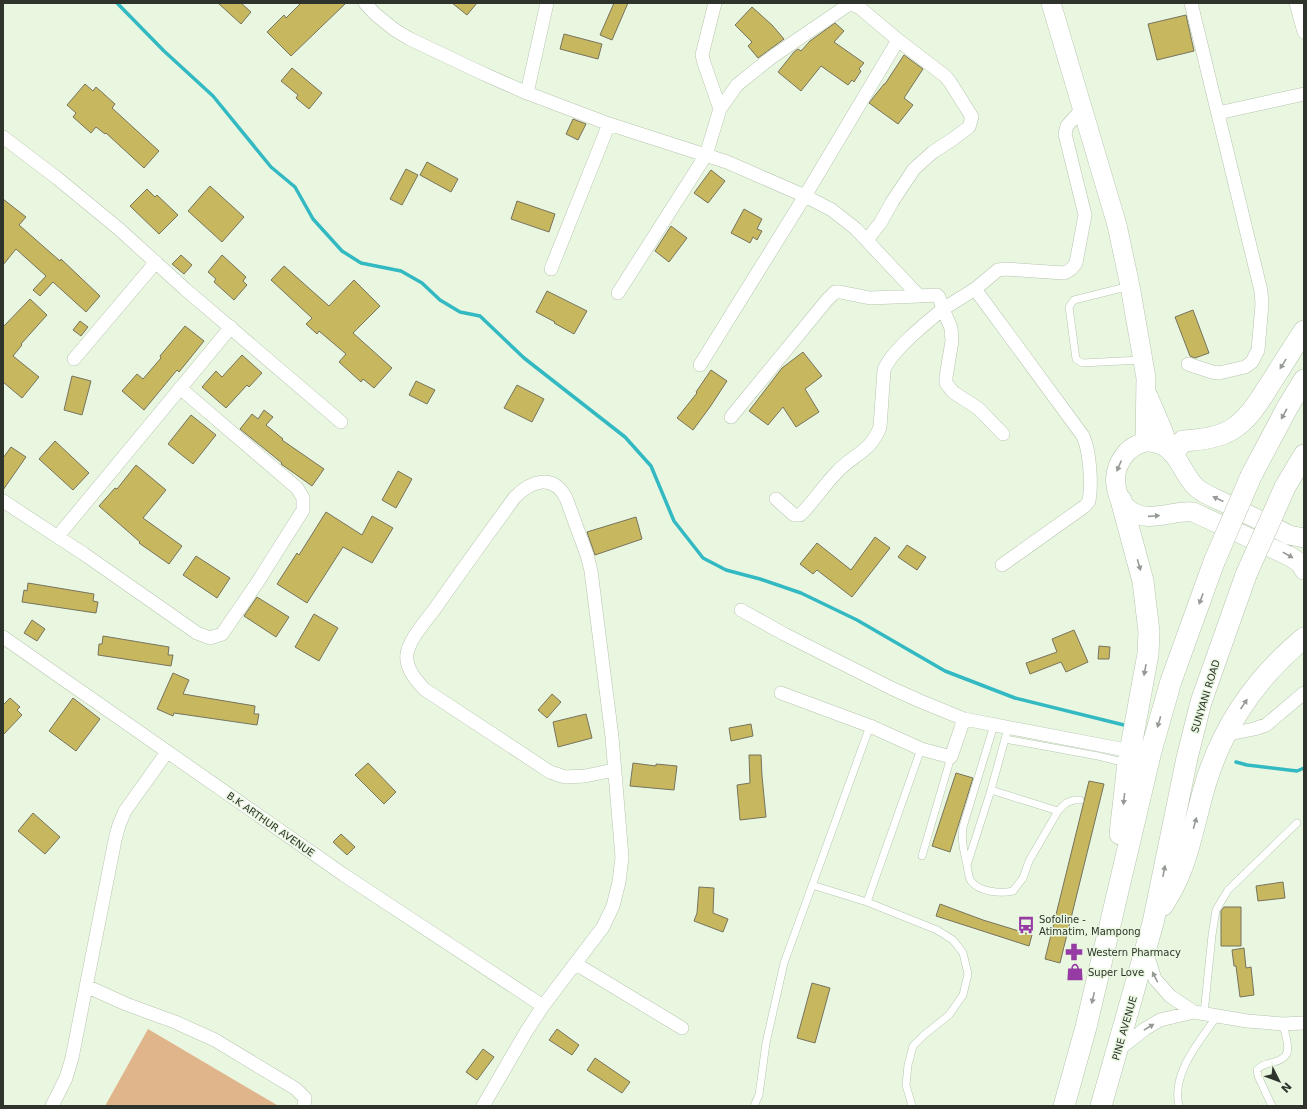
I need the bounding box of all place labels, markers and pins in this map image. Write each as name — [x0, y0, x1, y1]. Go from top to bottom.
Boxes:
place label: Sofoline - Atimatim, Mampong — [1039, 914, 1141, 937]
bus stop icon: Sofoline - Atimatim, Mampong — [1016, 915, 1036, 935]
pharmacy icon: Western Pharmacy — [1064, 942, 1084, 962]
place label: Western Pharmacy — [1087, 947, 1181, 958]
shop icon: Super Love — [1065, 962, 1085, 982]
place label: Super Love — [1088, 967, 1144, 978]

